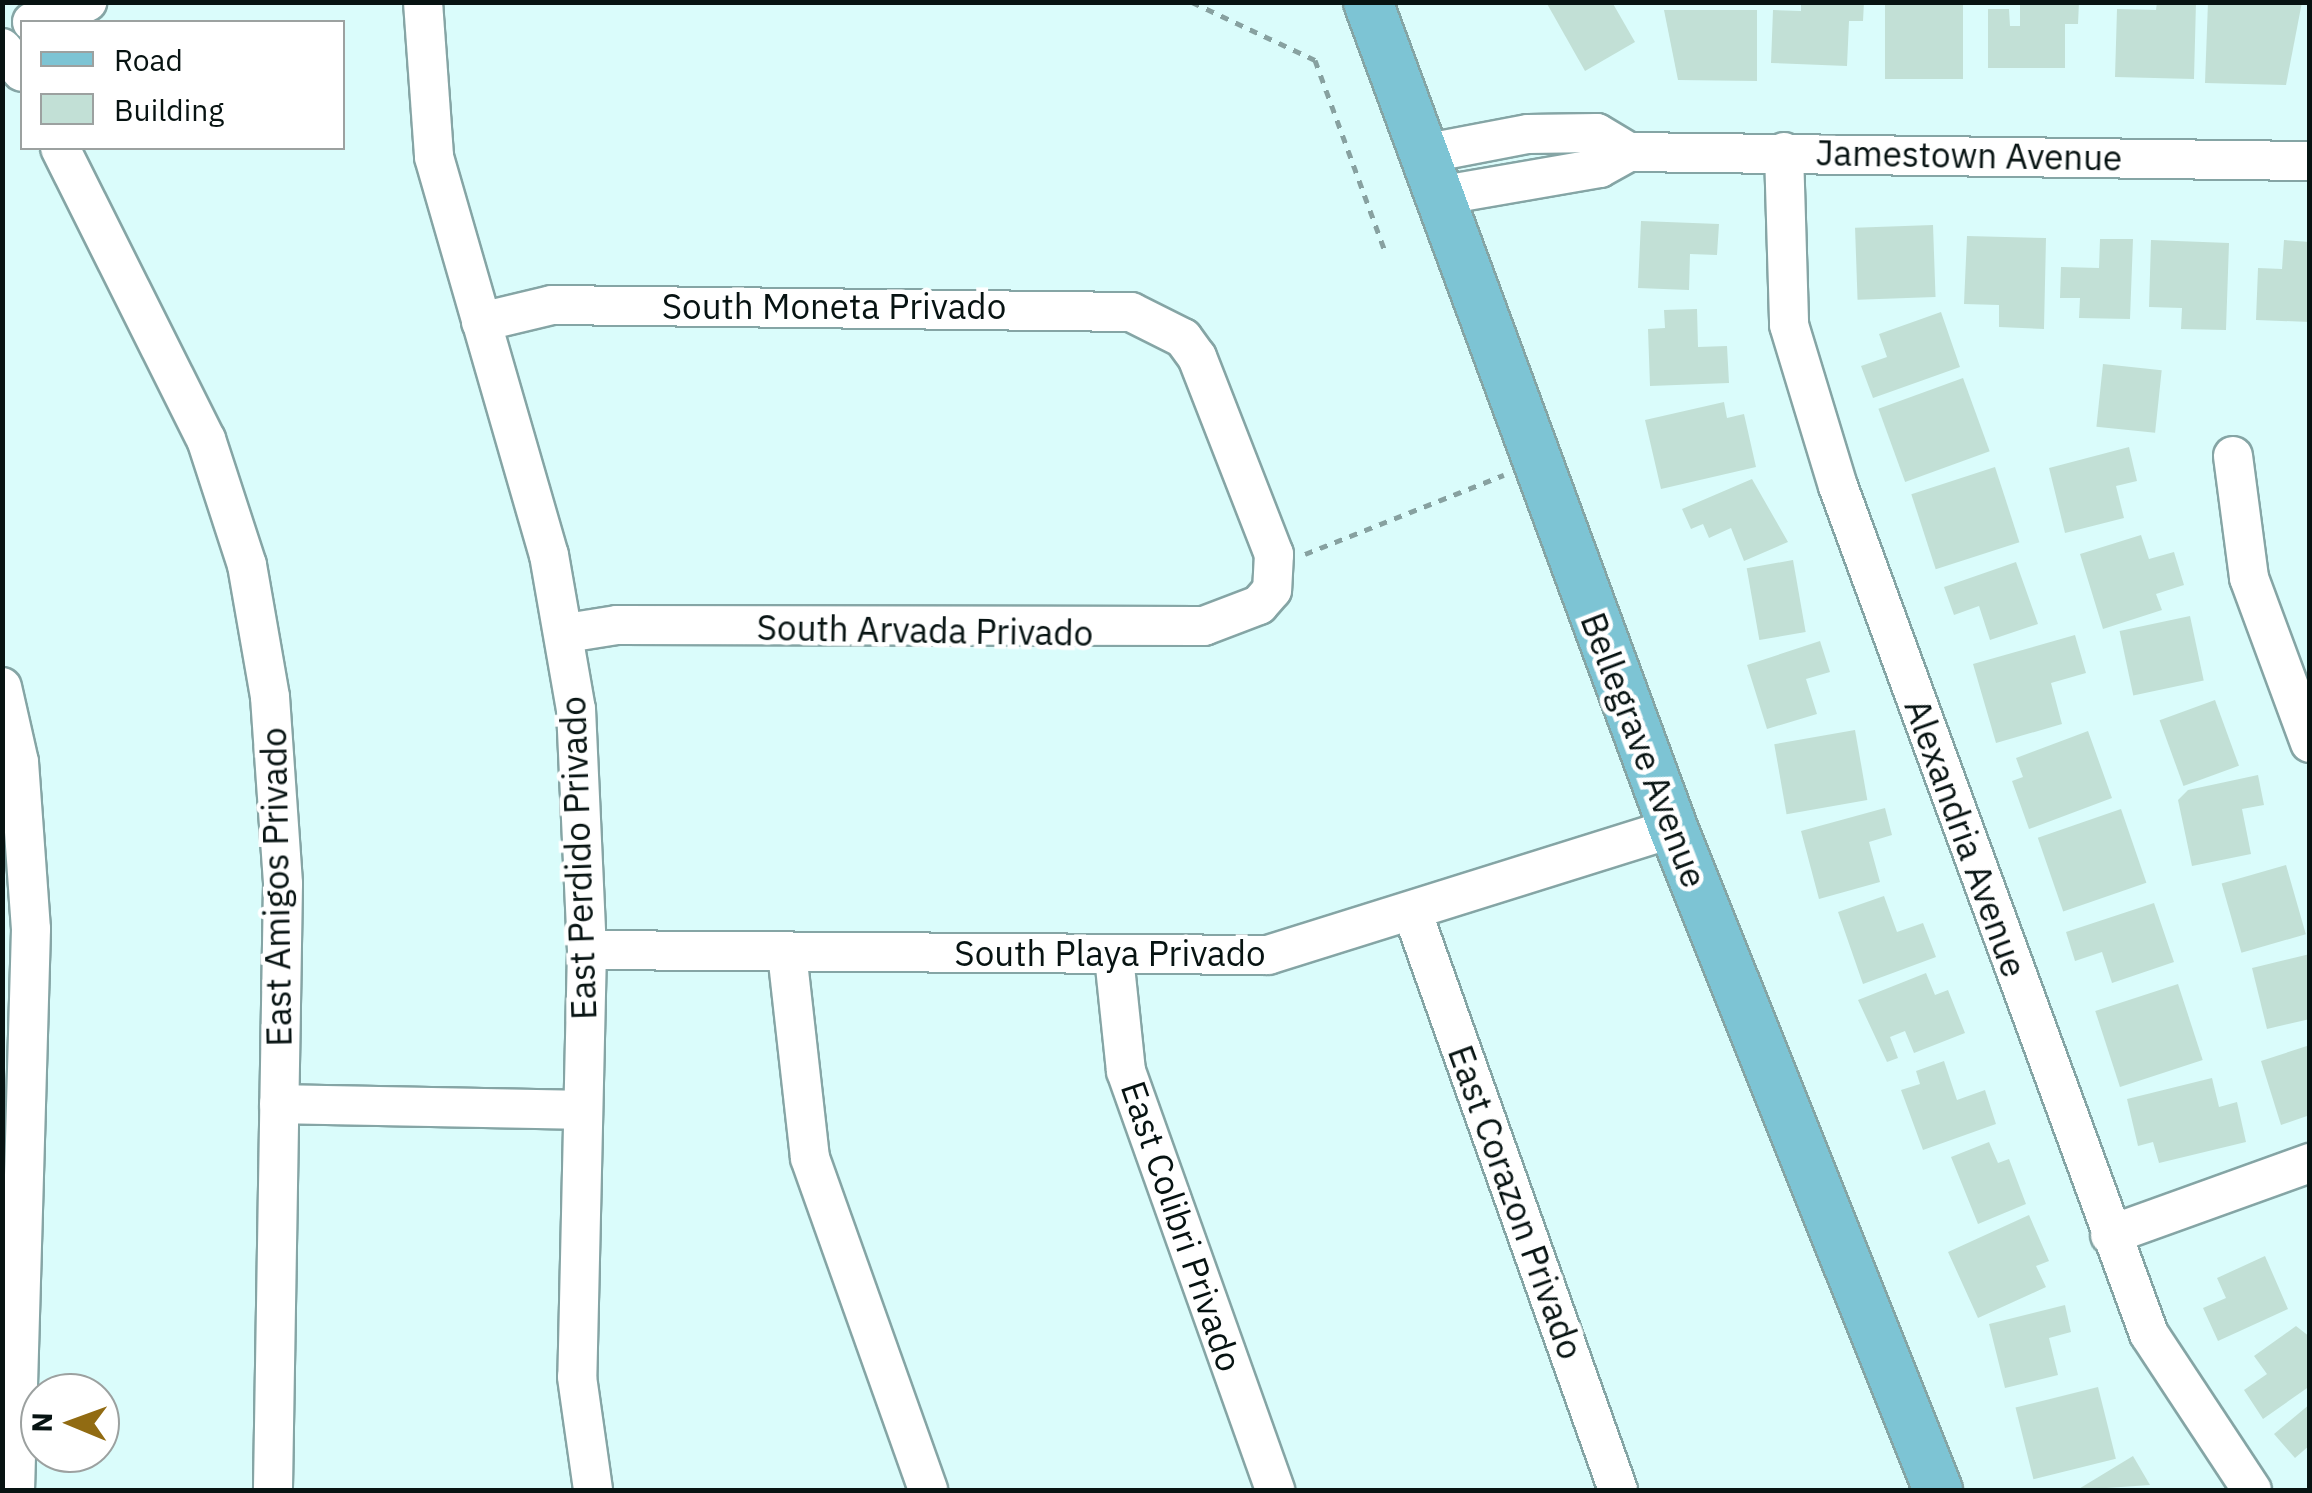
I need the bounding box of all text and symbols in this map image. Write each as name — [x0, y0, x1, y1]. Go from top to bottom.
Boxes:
legend — [20, 20, 345, 150]
text: Road — [114, 40, 183, 79]
text: Building — [114, 90, 224, 129]
street label: Jamestown Avenue — [1815, 131, 2123, 179]
street label: South Moneta Privado — [662, 285, 1006, 327]
street label: South Arvada Privado — [756, 606, 1094, 654]
street label: Bellegrave Avenue — [1572, 607, 1716, 893]
street label: Alexandria Avenue — [1896, 693, 2036, 983]
street label: East Perdido Privado — [551, 695, 605, 1021]
street label: East Amigos Privado — [252, 727, 300, 1047]
street label: South Playa Privado — [954, 932, 1266, 974]
street label: East Corazon Privado — [1440, 1039, 1592, 1365]
street label: East Colibri Privado — [1113, 1075, 1251, 1377]
north arrow — [20, 1373, 120, 1473]
text: N — [23, 1412, 60, 1433]

